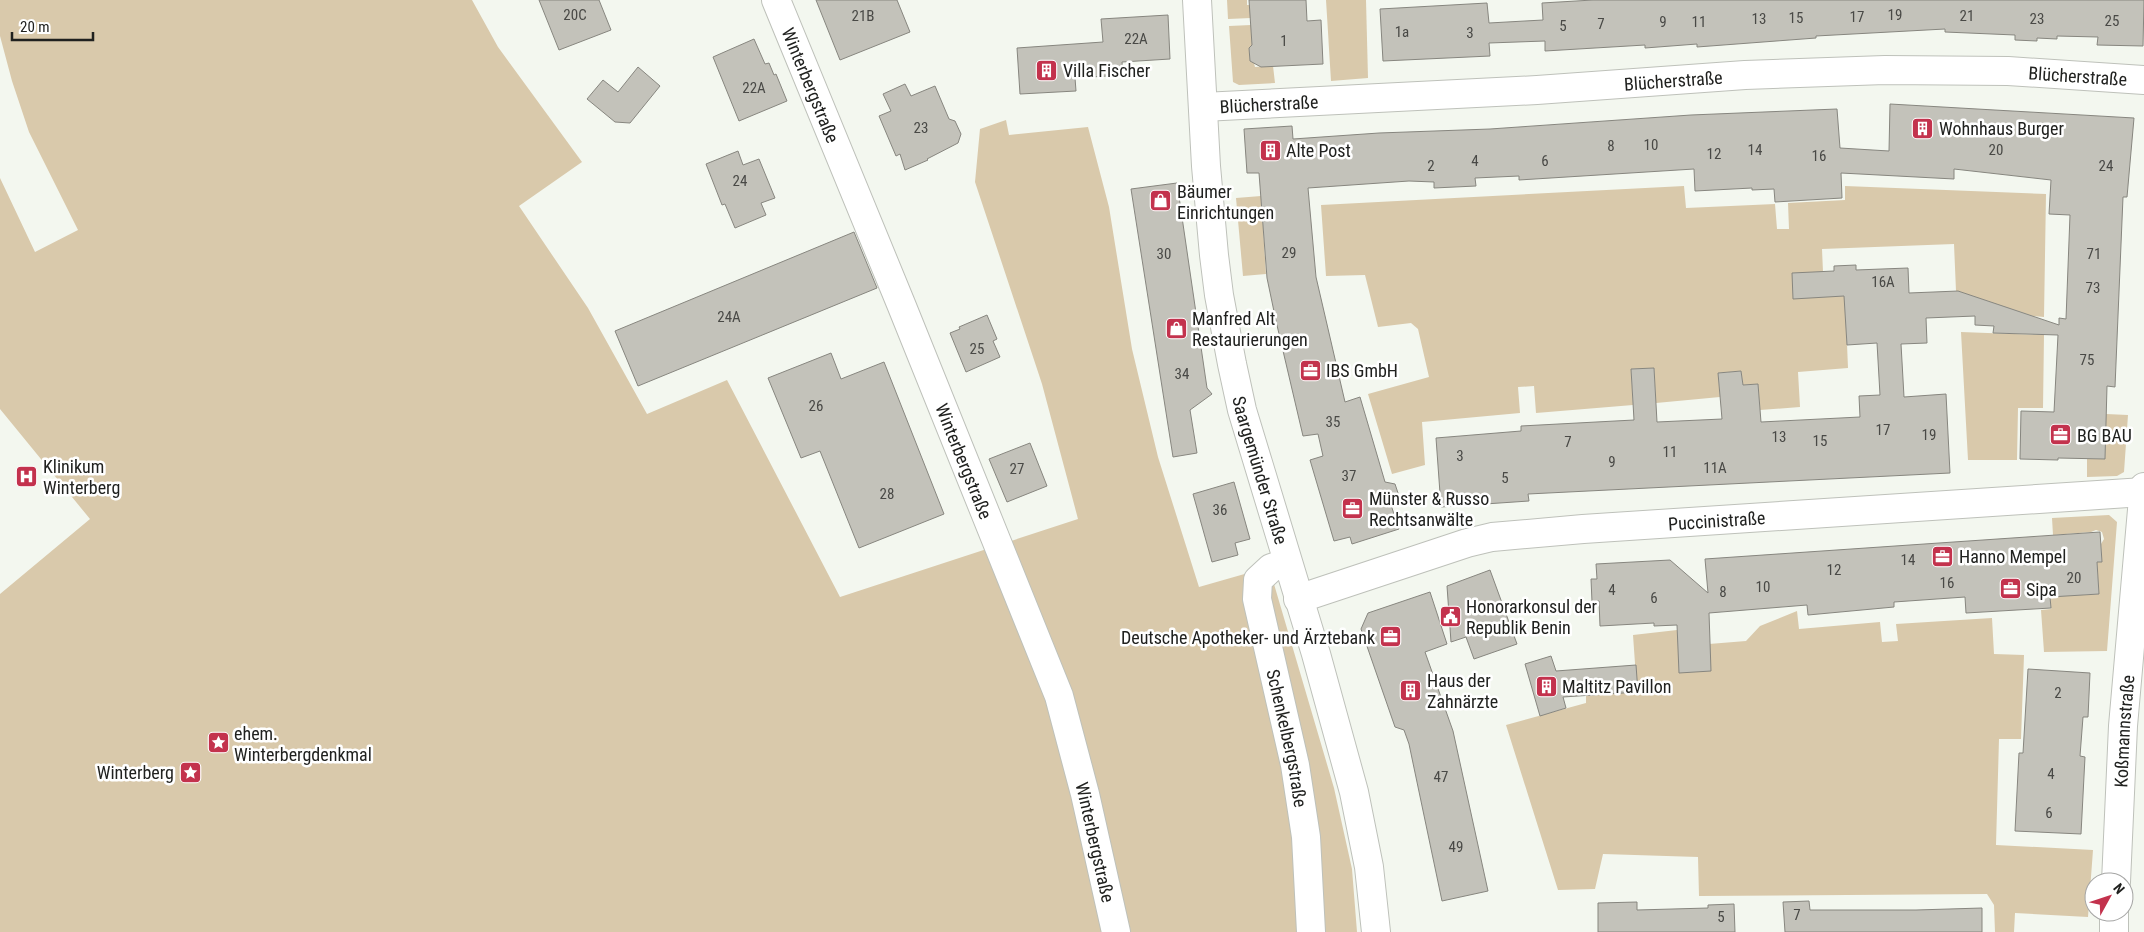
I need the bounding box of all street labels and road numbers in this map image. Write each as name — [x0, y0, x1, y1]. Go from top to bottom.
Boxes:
street label: Winterbergstraße — [778, 24, 844, 146]
street label: Blücherstraße — [2028, 62, 2128, 89]
street label: Blücherstraße — [1623, 66, 1723, 94]
street label: Blücherstraße — [1219, 91, 1319, 117]
street label: Saargemünder Straße — [1229, 394, 1293, 547]
street label: Winterbergstraße — [932, 400, 997, 522]
street label: Puccinistraße — [1667, 507, 1766, 534]
street label: Schenkelbergstraße — [1263, 667, 1312, 809]
street label: Koßmannstraße — [2110, 674, 2138, 788]
street label: Winterbergstraße — [1072, 780, 1119, 904]

